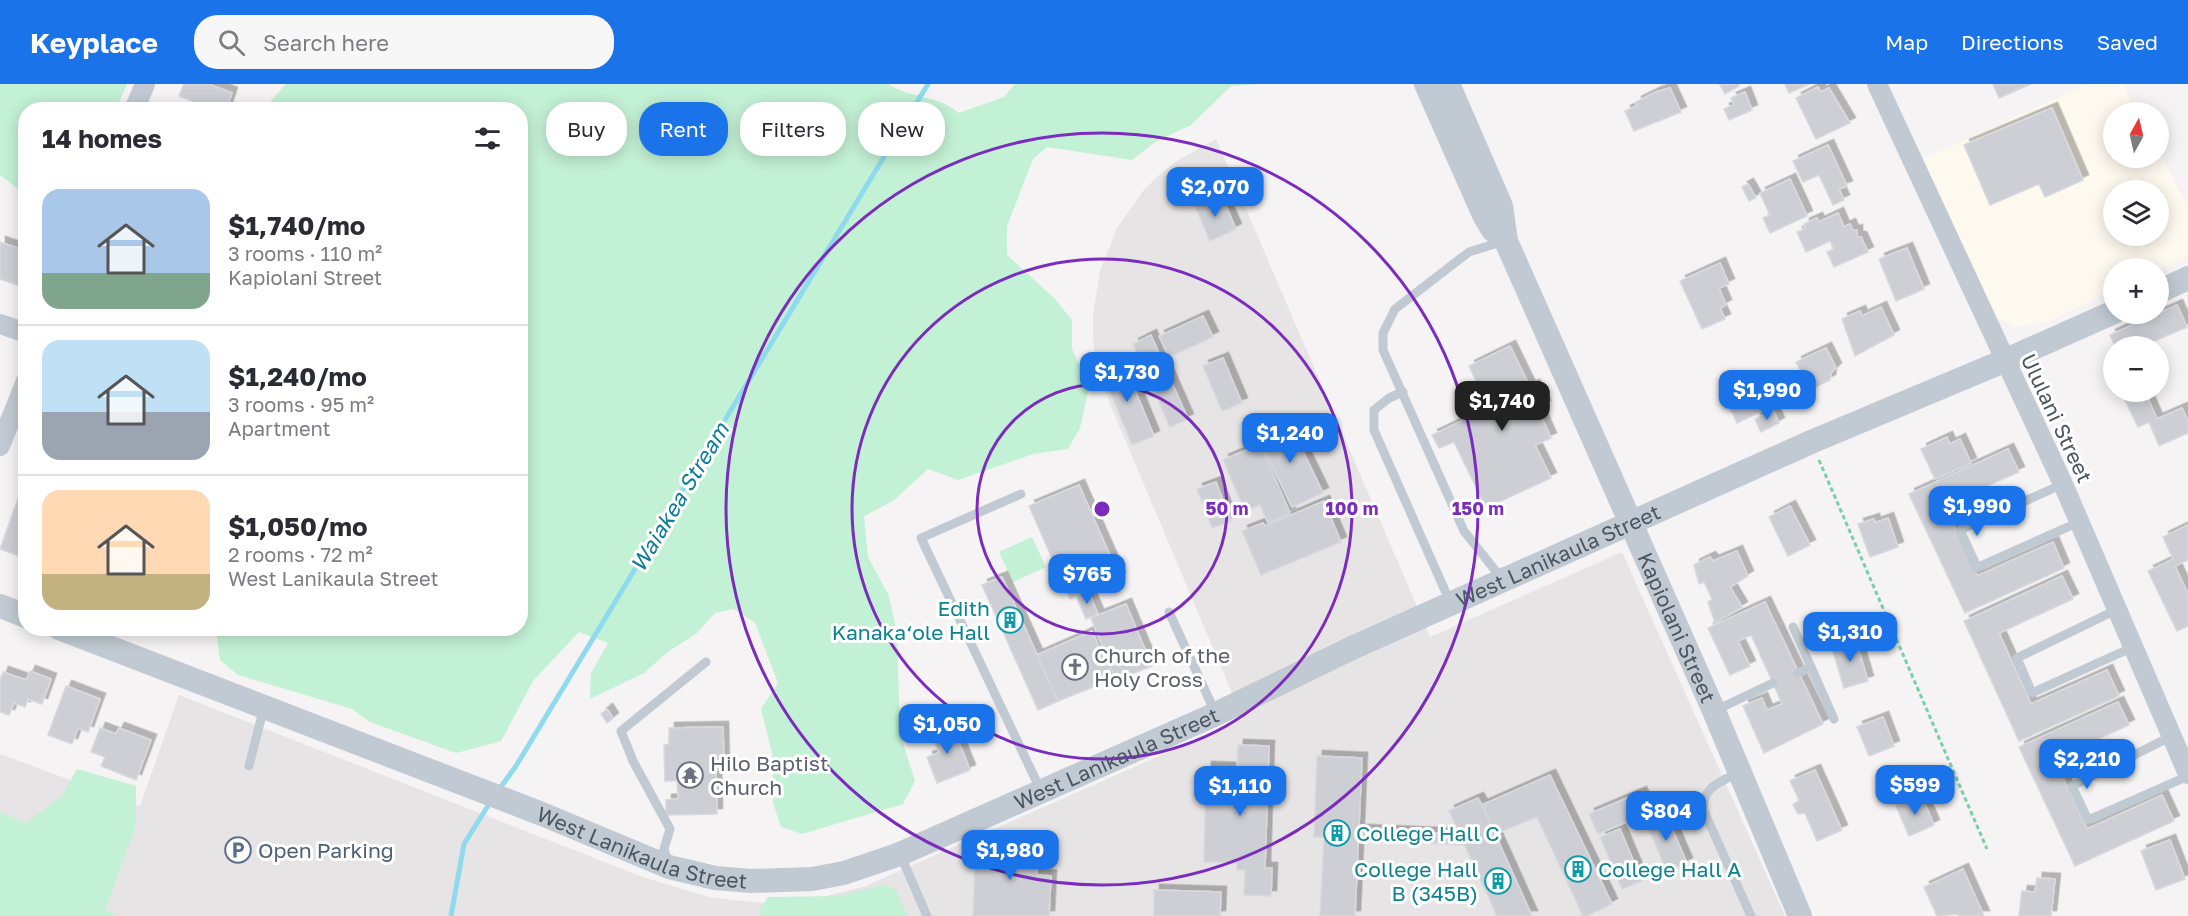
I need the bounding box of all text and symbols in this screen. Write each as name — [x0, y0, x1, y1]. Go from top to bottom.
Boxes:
search box — [194, 15, 614, 69]
text: Keyplace — [30, 26, 158, 59]
icon: search — [215, 26, 248, 59]
text: Search here — [263, 29, 389, 56]
text: Map — [1885, 29, 1928, 55]
text: Directions — [1961, 29, 2064, 55]
text: Saved — [2097, 29, 2158, 55]
chip: Buy — [546, 102, 627, 156]
chip: Rent — [639, 102, 728, 156]
chip: Filters — [740, 102, 846, 156]
chip: New — [858, 102, 945, 156]
north arrow — [2103, 102, 2169, 168]
map controls — [2103, 102, 2169, 402]
icon: filters — [471, 122, 504, 155]
text: 14 homes — [42, 123, 162, 154]
pin: $2,070 — [1166, 167, 1264, 218]
text: $2,070 — [1181, 174, 1249, 198]
button: layers — [2103, 180, 2169, 246]
text: $1,740/mo — [228, 210, 365, 241]
icon: home — [90, 213, 162, 285]
text: 3 rooms · 110 m² — [228, 241, 382, 265]
button: + — [2103, 258, 2169, 324]
text: Kapiolani Street — [228, 265, 382, 289]
button: − — [2103, 336, 2169, 402]
street label: Ululani Street — [2016, 349, 2098, 487]
pin: $1,730 — [1078, 352, 1176, 403]
text: $1,730 — [1094, 359, 1160, 383]
text: $1,240/mo — [228, 361, 367, 392]
icon: home — [90, 364, 162, 436]
pin: $1,990 — [1718, 370, 1816, 421]
text: $1,990 — [1733, 377, 1801, 401]
pin: $1,740 — [1453, 381, 1551, 432]
text: $1,740 — [1469, 388, 1535, 412]
text: 3 rooms · 95 m² — [228, 392, 374, 416]
pin: $1,240 — [1241, 413, 1339, 464]
text: Apartment — [228, 416, 331, 440]
water label: Waiakea Stream — [624, 416, 735, 576]
text: $1,240 — [1256, 420, 1324, 444]
pin: $1,990 — [1928, 486, 2026, 537]
text: $1,990 — [1943, 493, 2011, 517]
text: 50 m — [1206, 497, 1248, 519]
text: 100 m — [1326, 497, 1378, 519]
text: 150 m — [1452, 497, 1504, 519]
street label: West Lanikaula Street — [1452, 498, 1664, 613]
centre of rings — [1092, 499, 1112, 519]
text: $1,050/mo — [228, 511, 368, 542]
icon: home — [90, 514, 162, 586]
text: 2 rooms · 72 m² — [228, 542, 373, 566]
street label: Kapiolani Street — [1632, 548, 1722, 707]
pin: $765 — [1051, 554, 1123, 605]
text: $765 — [1062, 561, 1112, 585]
text: West Lanikaula Street — [228, 566, 439, 590]
place label: Edith Kanaka‘ole Hall — [832, 595, 990, 645]
building icon: Edith Kanaka‘ole Hall — [995, 605, 1025, 635]
pin: $1,310 — [1801, 612, 1899, 663]
text: $1,310 — [1817, 619, 1883, 643]
place label: Church of the Holy Cross — [1094, 642, 1230, 692]
church icon: Church of the Holy Cross — [1060, 652, 1090, 682]
street label: West Lanikaula Street — [1010, 701, 1223, 815]
pin: $1,050 — [898, 704, 996, 755]
text: $1,050 — [913, 711, 981, 735]
pin: $2,210 — [2038, 739, 2136, 790]
text: $2,210 — [2053, 746, 2121, 770]
place label: Hilo Baptist Church — [710, 750, 828, 800]
temple icon: Hilo Baptist Church — [675, 760, 705, 790]
pin: $599 — [1879, 765, 1951, 816]
pin: $1,110 — [1191, 766, 1289, 817]
text: $599 — [1890, 772, 1941, 796]
text: $1,110 — [1208, 773, 1272, 797]
pin: $804 — [1630, 791, 1702, 842]
text: $804 — [1640, 798, 1692, 822]
street label: West Lanikaula Street — [533, 800, 748, 894]
building icon: College Hall C — [1322, 818, 1352, 848]
place label: College Hall C — [1356, 820, 1499, 846]
pin: $1,980 — [961, 830, 1059, 881]
parking icon: Open Parking — [223, 835, 253, 865]
place label: Open Parking — [258, 837, 394, 863]
text: $1,980 — [976, 837, 1044, 861]
building icon: College Hall A — [1563, 854, 1593, 884]
place label: College Hall B (345B) — [1354, 856, 1478, 906]
place label: College Hall A — [1598, 856, 1741, 882]
building icon: College Hall B (345B) — [1483, 866, 1513, 896]

